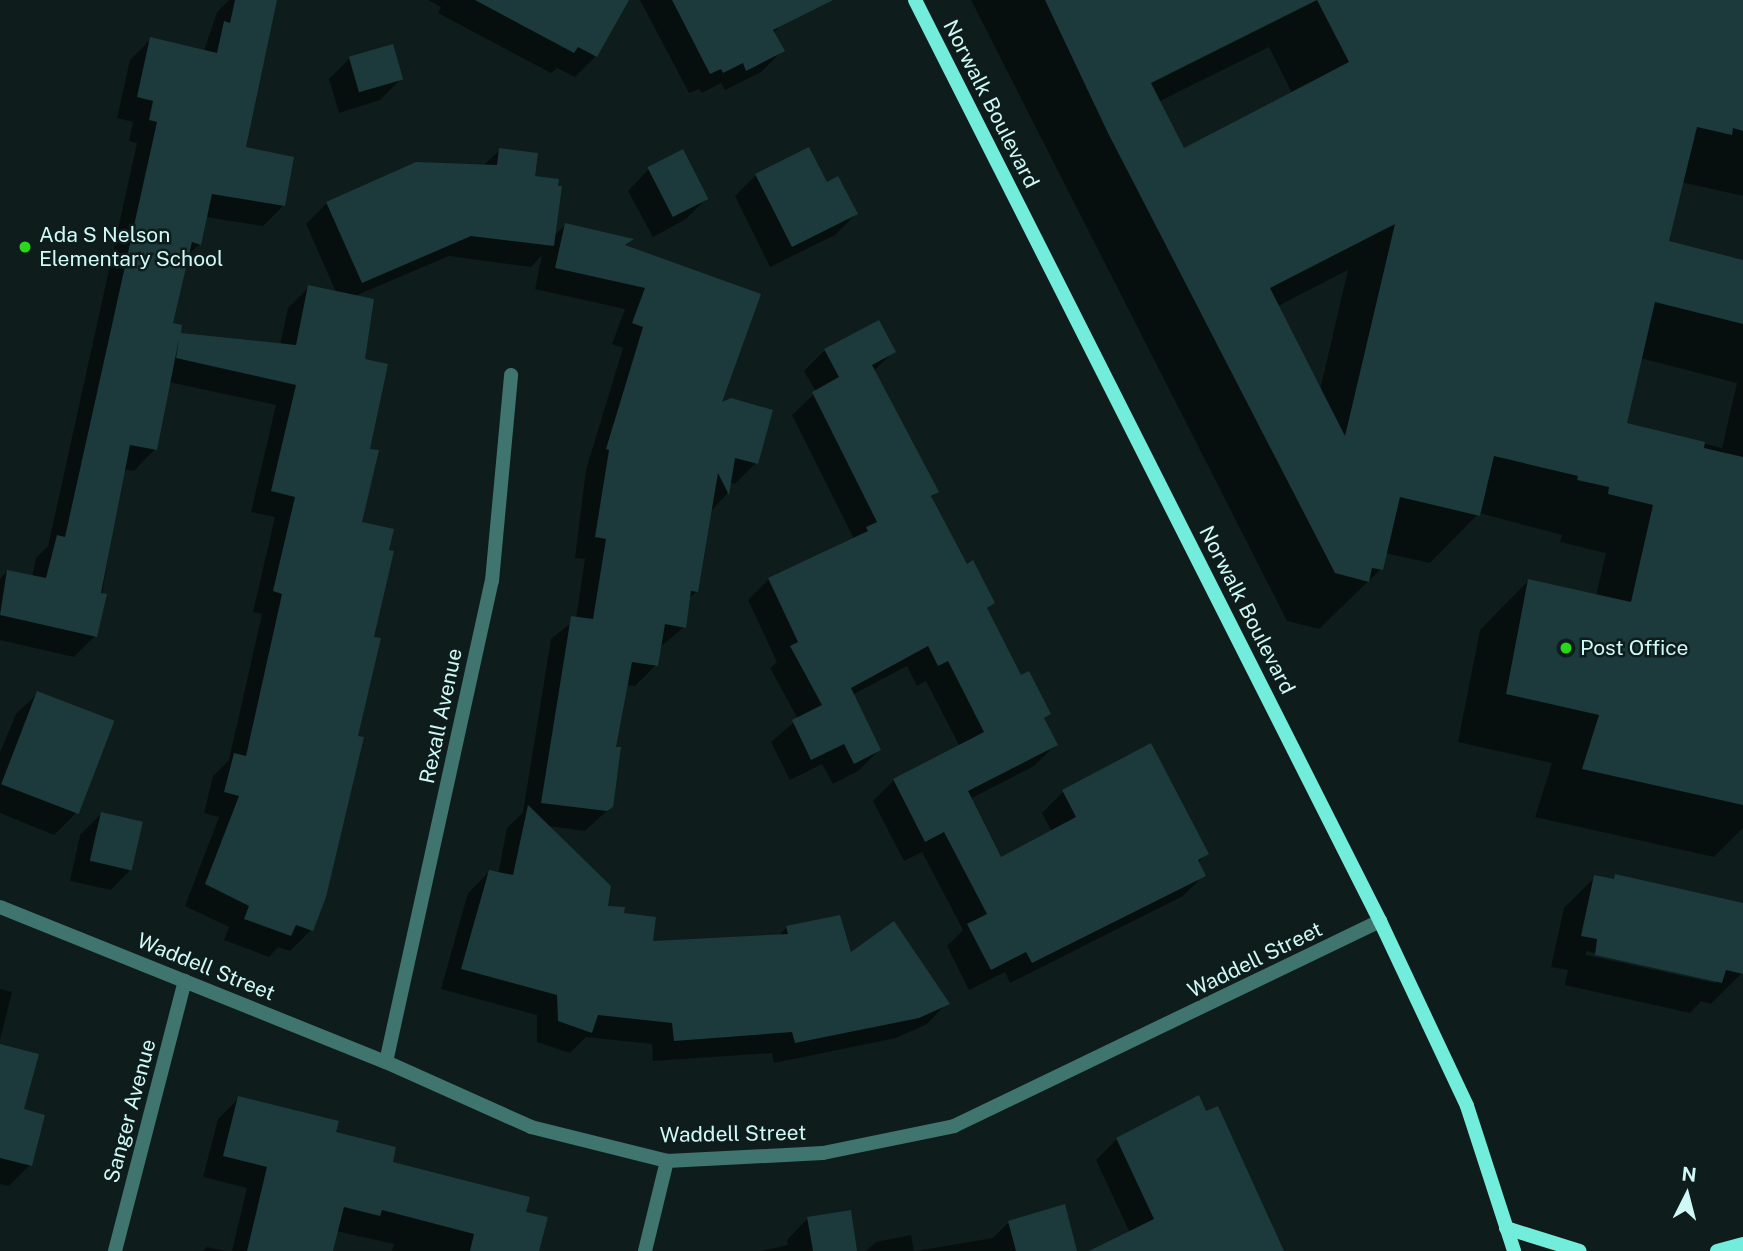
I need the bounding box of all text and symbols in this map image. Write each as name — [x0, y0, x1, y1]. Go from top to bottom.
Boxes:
street label: Norwalk Boulevard — [938, 16, 1044, 192]
place label: Ada S Nelson Elementary School — [39, 222, 223, 272]
marker: Ada S Nelson Elementary School — [17, 239, 33, 255]
street label: Norwalk Boulevard — [1194, 522, 1300, 698]
place label: Post Office — [1580, 635, 1688, 661]
marker: Post Office — [1558, 640, 1574, 656]
street label: Rexall Avenue — [414, 646, 468, 786]
street label: Waddell Street — [1184, 917, 1326, 1003]
street label: Waddell Street — [133, 928, 279, 1006]
street label: Sanger Avenue — [99, 1036, 161, 1186]
street label: Waddell Street — [660, 1120, 806, 1148]
north arrow — [1652, 1160, 1722, 1230]
text: N — [1681, 1162, 1698, 1186]

